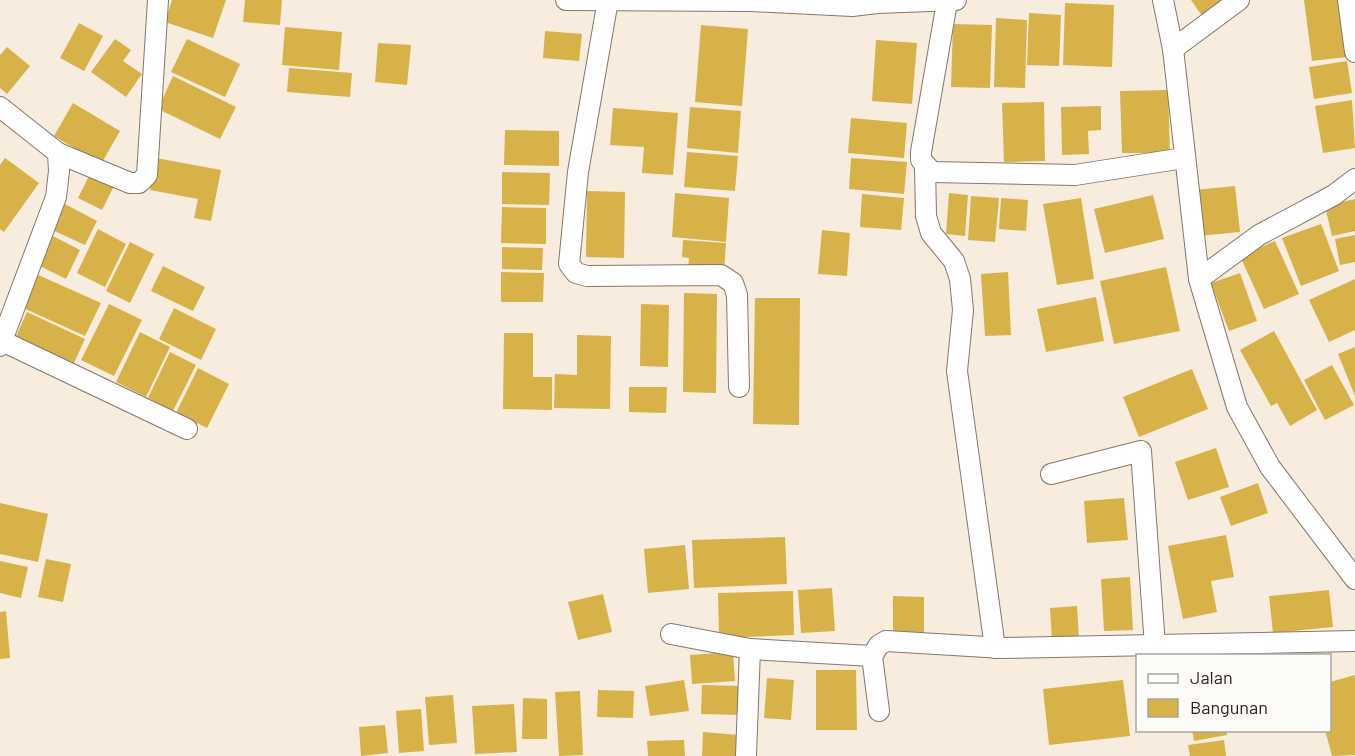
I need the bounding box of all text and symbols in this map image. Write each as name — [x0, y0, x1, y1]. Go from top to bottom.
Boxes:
legend — [1136, 654, 1331, 732]
text: Jalan — [1190, 666, 1233, 688]
text: Bangunan — [1190, 696, 1268, 718]

